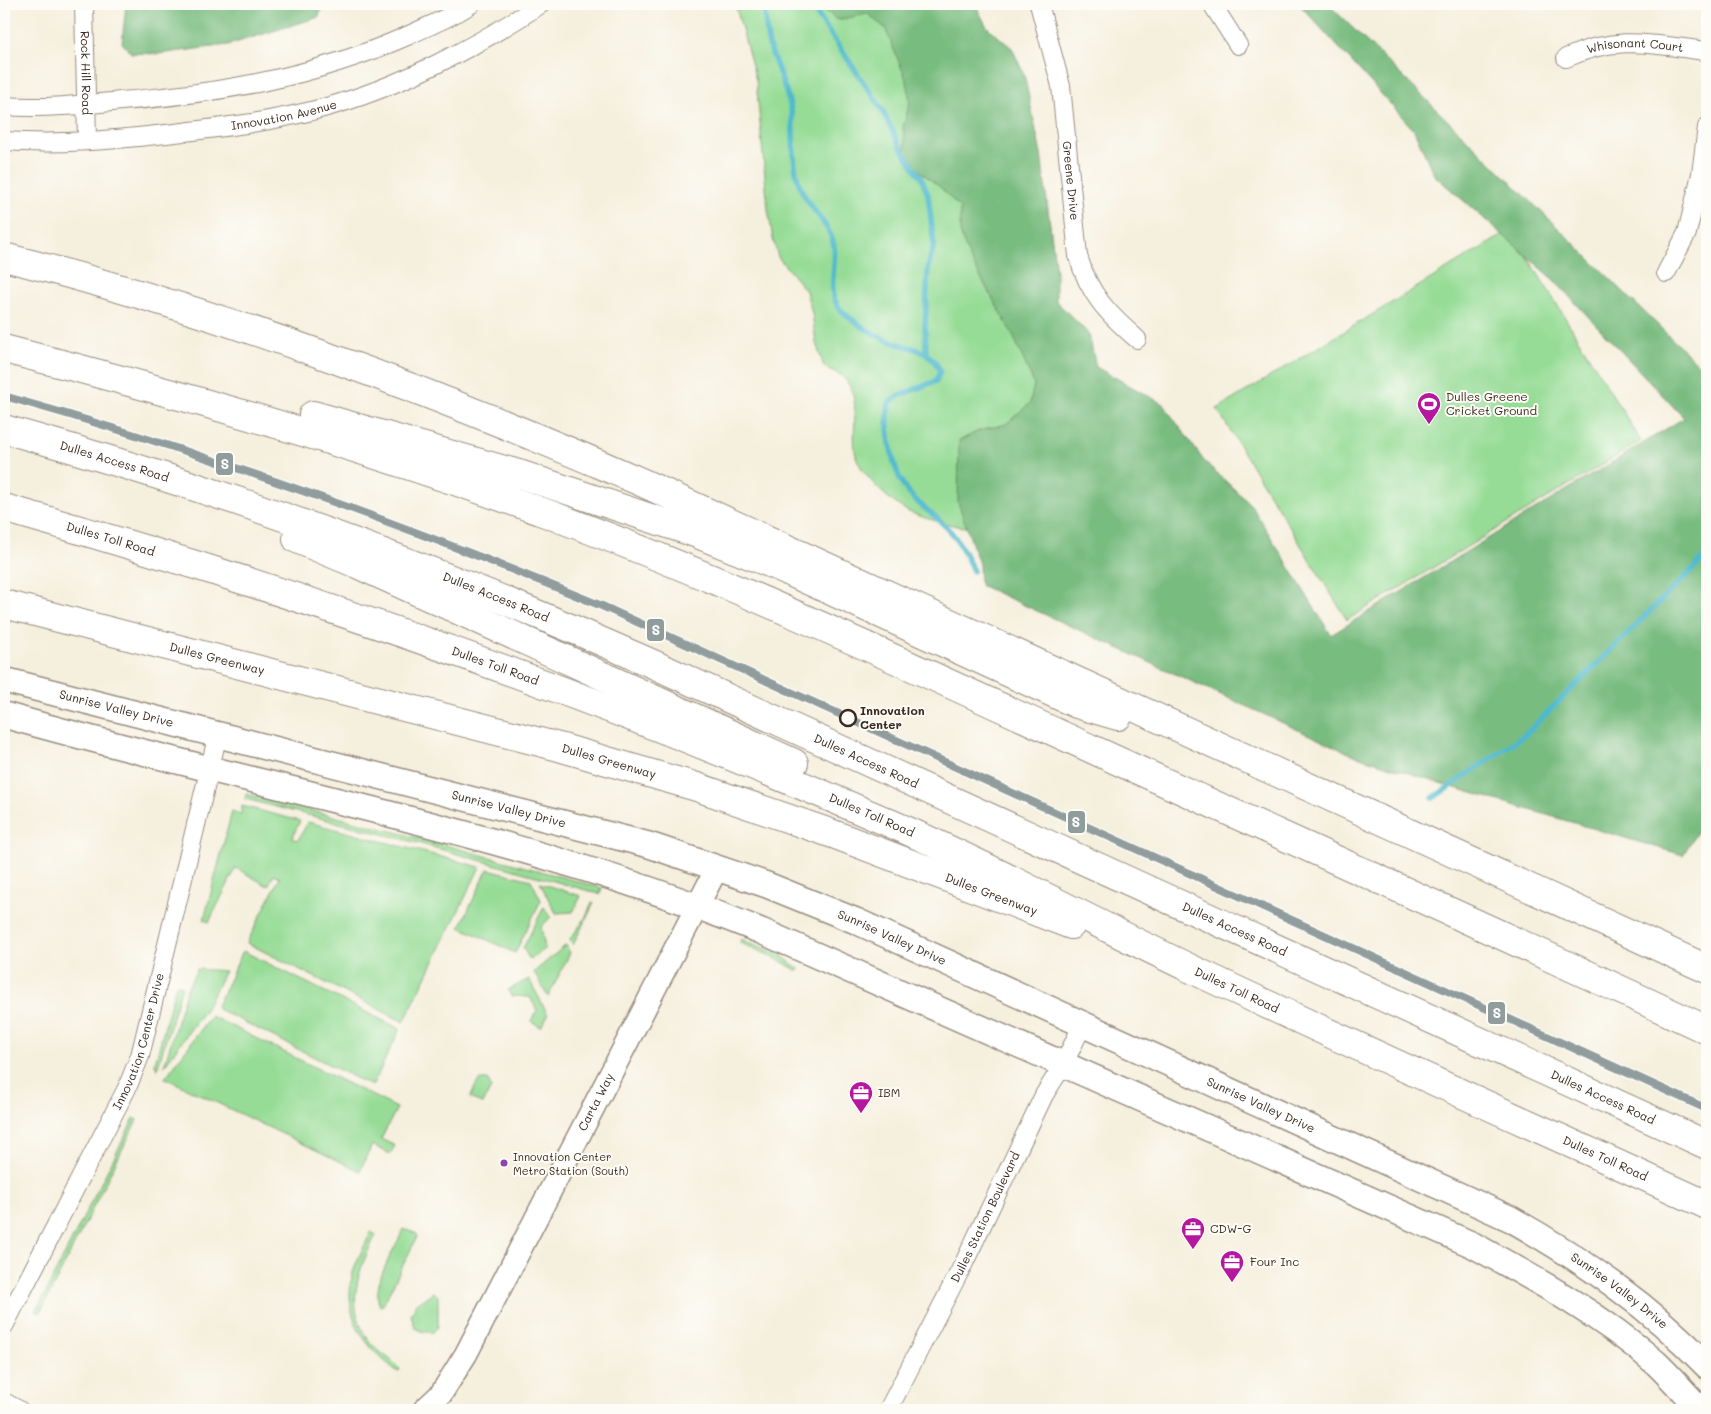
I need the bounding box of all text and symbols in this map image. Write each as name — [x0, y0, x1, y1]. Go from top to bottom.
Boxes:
street label: Rock Hill Road — [78, 31, 95, 116]
street label: Whisonant Court — [1585, 34, 1684, 57]
street label: Innovation Avenue — [230, 96, 339, 133]
street label: Greene Drive — [1060, 140, 1083, 221]
place label: Dulles Greene Cricket Ground — [1446, 388, 1537, 418]
sports icon: Dulles Greene Cricket Ground — [1416, 391, 1442, 425]
street label: Dulles Access Road — [58, 436, 172, 485]
line badge: S — [215, 452, 234, 476]
text: S — [221, 454, 229, 473]
street label: Dulles Toll Road — [65, 517, 157, 559]
street label: Dulles Access Road — [441, 568, 552, 625]
line badge: S — [646, 618, 665, 642]
text: S — [652, 620, 660, 639]
street label: Dulles Greenway — [168, 638, 267, 678]
street label: Dulles Toll Road — [450, 642, 542, 688]
street label: Sunrise Valley Drive — [58, 685, 175, 730]
place label: Innovation Center — [860, 702, 925, 732]
marker: Innovation Center — [839, 709, 857, 727]
street label: Dulles Access Road — [812, 729, 922, 791]
street label: Dulles Greenway — [560, 739, 658, 782]
street label: Sunrise Valley Drive — [450, 786, 568, 830]
street label: Dulles Toll Road — [827, 789, 918, 840]
line badge: S — [1067, 810, 1086, 834]
text: S — [1072, 812, 1080, 831]
street label: Dulles Greenway — [943, 869, 1040, 918]
street label: Dulles Access Road — [1180, 898, 1290, 959]
street label: Sunrise Valley Drive — [836, 906, 949, 968]
street label: Dulles Toll Road — [1192, 963, 1282, 1016]
street label: Innovation Center Drive — [108, 971, 167, 1112]
line badge: S — [1487, 1001, 1506, 1025]
text: S — [1493, 1003, 1501, 1022]
street label: Dulles Access Road — [1548, 1066, 1659, 1128]
street label: Carta Way — [574, 1070, 617, 1133]
street label: Sunrise Valley Drive — [1204, 1073, 1318, 1136]
office icon: IBM — [848, 1080, 874, 1114]
place label: IBM — [878, 1084, 900, 1100]
street label: Dulles Toll Road — [1561, 1132, 1651, 1184]
place label: Innovation Center Metro Station (South) — [513, 1149, 629, 1178]
street label: Dulles Station Boulevard — [946, 1149, 1023, 1285]
marker: Innovation Center Metro Station (South) — [499, 1158, 509, 1168]
office icon: CDW-G — [1180, 1216, 1206, 1250]
place label: CDW-G — [1210, 1220, 1251, 1236]
street label: Sunrise Valley Drive — [1568, 1248, 1672, 1332]
office icon: Four Inc — [1219, 1249, 1245, 1283]
place label: Four Inc — [1250, 1253, 1299, 1269]

